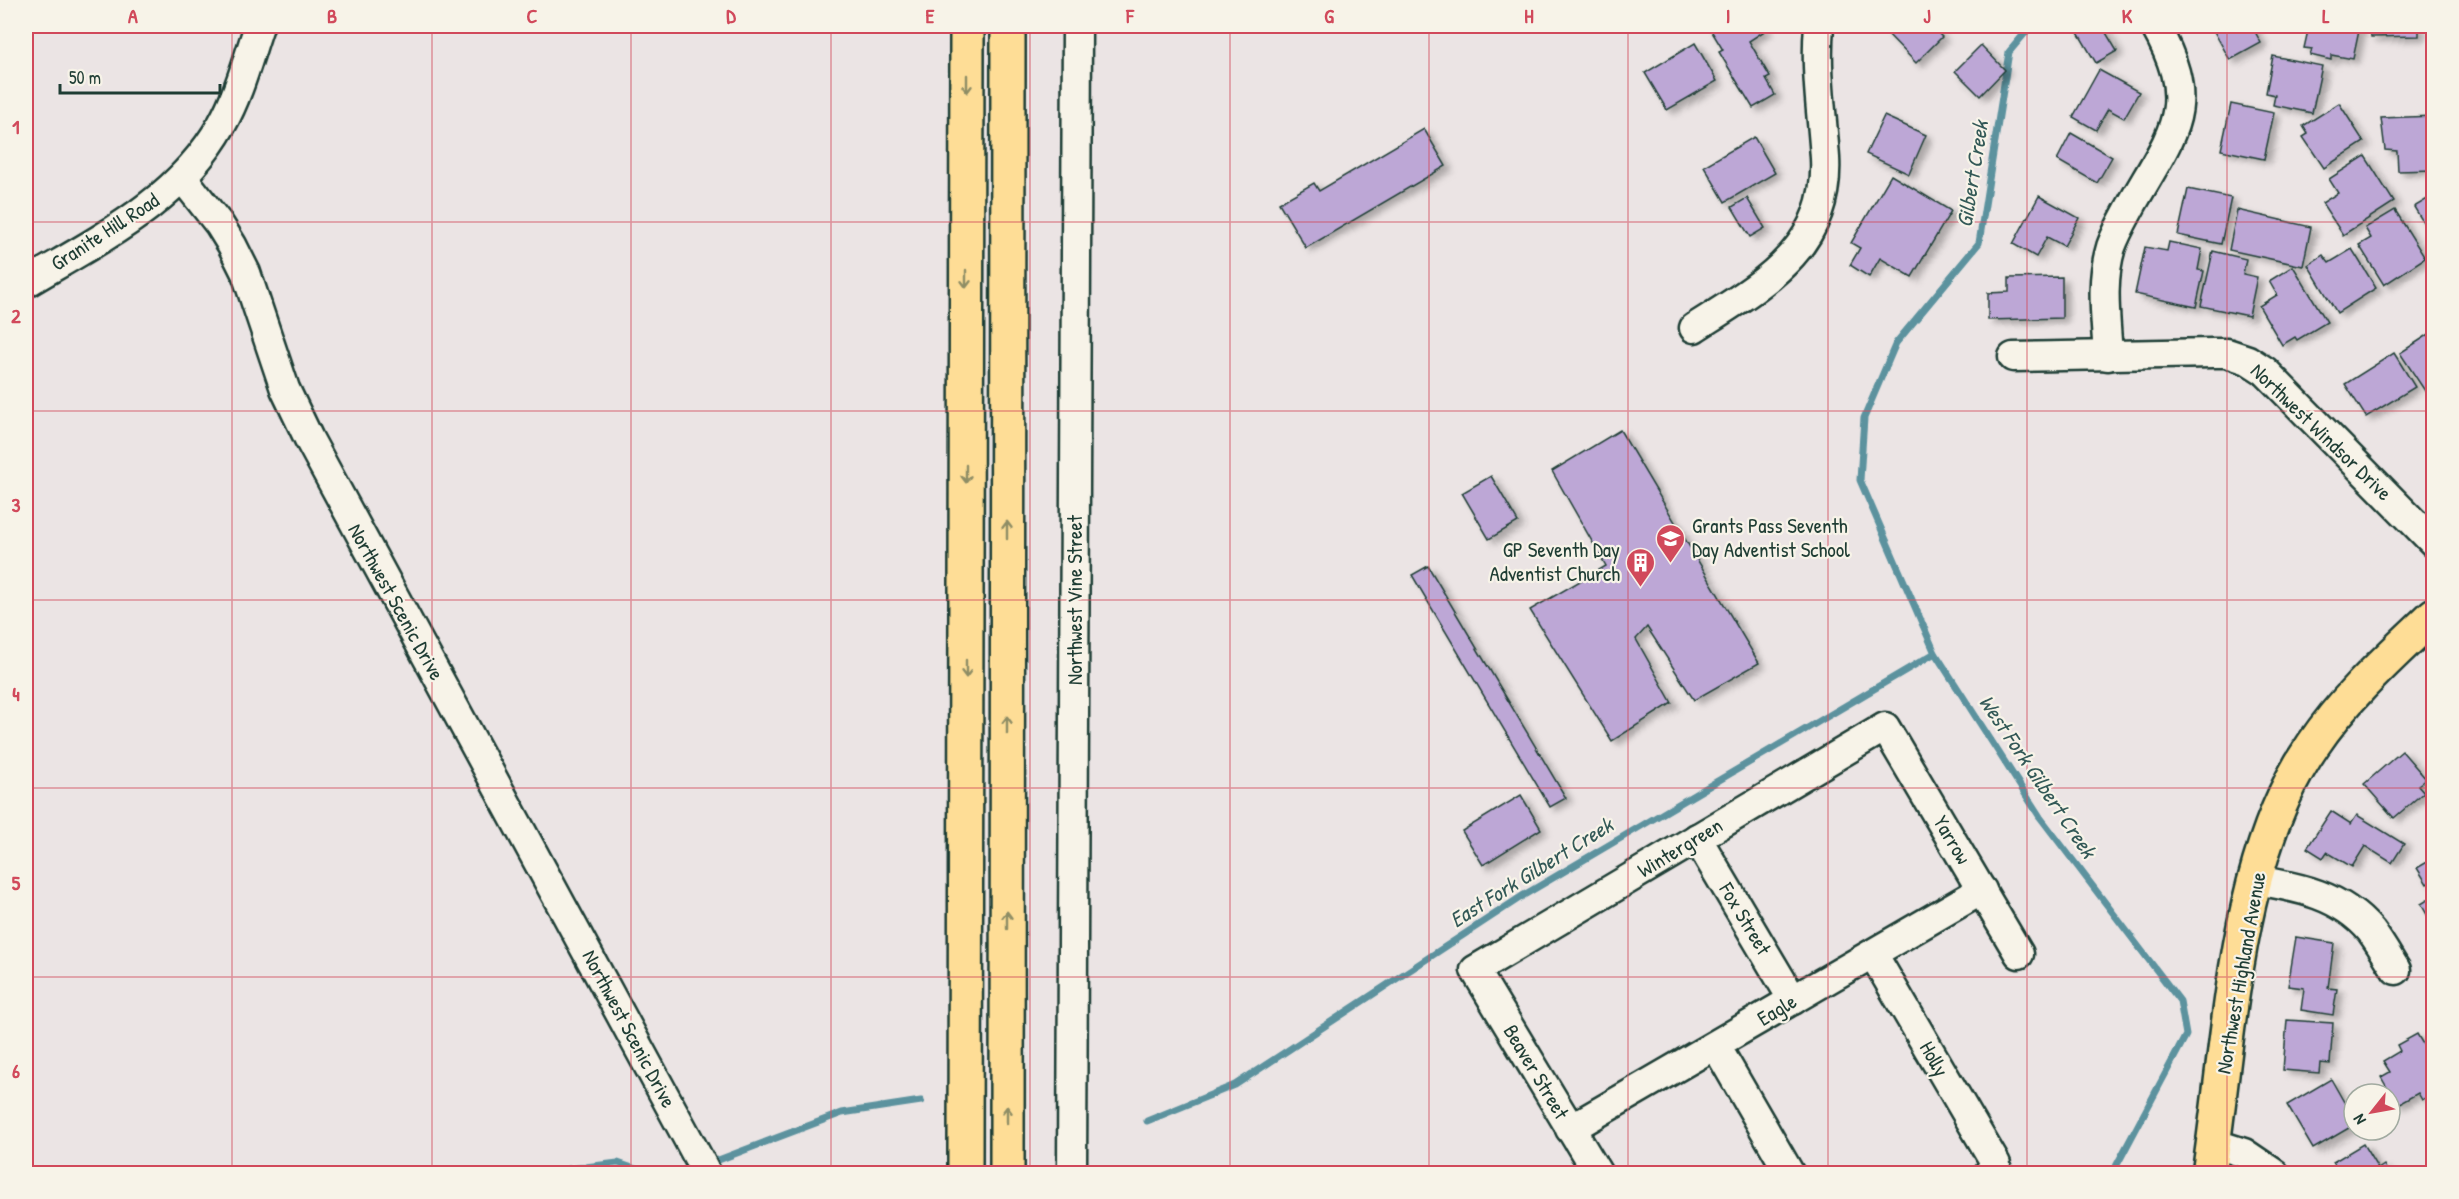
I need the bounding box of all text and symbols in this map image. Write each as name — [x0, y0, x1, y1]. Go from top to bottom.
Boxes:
text: A — [128, 2, 138, 29]
text: B — [327, 2, 337, 29]
text: C — [527, 2, 538, 29]
text: D — [726, 2, 736, 29]
text: E — [926, 2, 935, 29]
text: F — [1125, 2, 1135, 29]
text: G — [1324, 2, 1334, 29]
text: H — [1524, 2, 1534, 29]
text: I — [1726, 2, 1730, 29]
text: J — [1923, 2, 1931, 29]
text: K — [2122, 2, 2133, 29]
text: L — [2322, 2, 2330, 29]
scale bar — [60, 57, 220, 95]
text: 50 m — [69, 65, 101, 90]
one-way arrow — [961, 73, 973, 93]
text: 1 — [12, 113, 20, 140]
water label: Gilbert Creek — [1949, 117, 1996, 229]
street label: Granite Hill Road — [45, 186, 165, 277]
one-way arrow — [960, 268, 972, 288]
text: 2 — [11, 302, 21, 329]
street label: Northwest Windsor Drive — [2244, 357, 2398, 507]
one-way arrow — [960, 463, 972, 483]
text: 3 — [12, 491, 21, 518]
place label: Grants Pass Seventh Day Adventist School — [1692, 511, 1850, 564]
street label: Northwest Vine Street — [1060, 514, 1089, 685]
street label: Northwest Scenic Drive — [341, 518, 451, 685]
one-way arrow — [1001, 521, 1013, 541]
school or university icon: Grants Pass Seventh Day Adventist School — [1655, 522, 1687, 564]
place label: GP Seventh Day Adventist Church — [1489, 535, 1620, 588]
building icon: GP Seventh Day Adventist Church — [1625, 546, 1657, 588]
one-way arrow — [960, 658, 972, 678]
text: 4 — [12, 680, 20, 707]
water label: West Fork Gilbert Creek — [1972, 689, 2105, 865]
one-way arrow — [1001, 716, 1013, 736]
water label: East Fork Gilbert Creek — [1444, 809, 1620, 934]
street label: Yarrow — [1927, 810, 1978, 870]
street label: Wintergreen — [1632, 811, 1728, 884]
text: 5 — [12, 869, 21, 896]
street label: Northwest Highland Avenue — [2208, 870, 2273, 1076]
street label: Fox Street — [1712, 876, 1779, 961]
one-way arrow — [1001, 911, 1013, 931]
street label: Northwest Scenic Drive — [576, 945, 683, 1113]
street label: Eagle — [1752, 987, 1802, 1033]
street label: Beaver Street — [1497, 1019, 1576, 1125]
street label: Holly — [1913, 1036, 1956, 1082]
text: 6 — [12, 1057, 20, 1084]
north arrow — [2342, 1082, 2402, 1142]
one-way arrow — [1001, 1106, 1013, 1126]
text: N — [2347, 1110, 2371, 1129]

